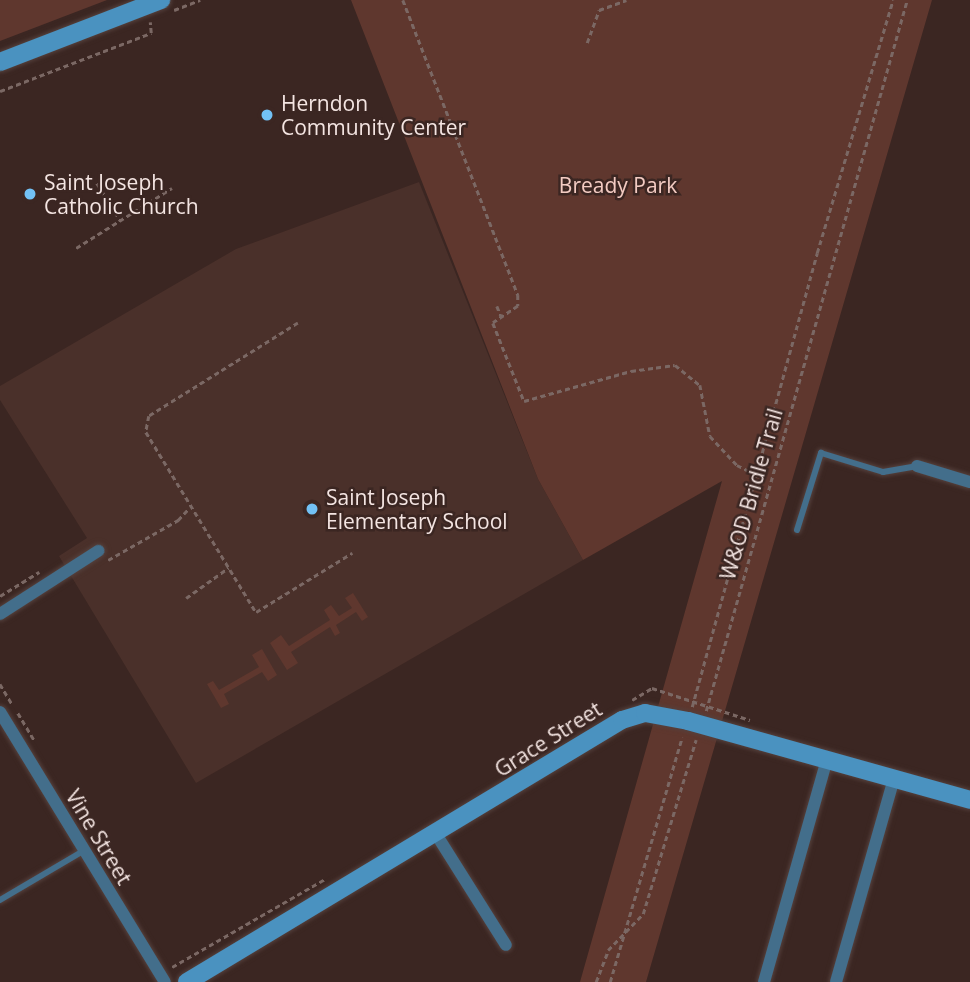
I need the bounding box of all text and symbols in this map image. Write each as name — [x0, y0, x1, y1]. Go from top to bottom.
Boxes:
place label: Herndon Community Center — [281, 90, 466, 140]
marker: Herndon Community Center — [259, 107, 275, 123]
place label: Saint Joseph Catholic Church — [44, 169, 199, 219]
park label: Bready Park — [559, 172, 677, 198]
marker: Saint Joseph Catholic Church — [22, 186, 38, 202]
street label: W&OD Bridle Trail — [714, 405, 788, 583]
place label: Saint Joseph Elementary School — [326, 484, 508, 534]
marker: Saint Joseph Elementary School — [304, 501, 320, 517]
street label: Grace Street — [490, 696, 606, 782]
street label: Vine Street — [61, 785, 137, 889]

